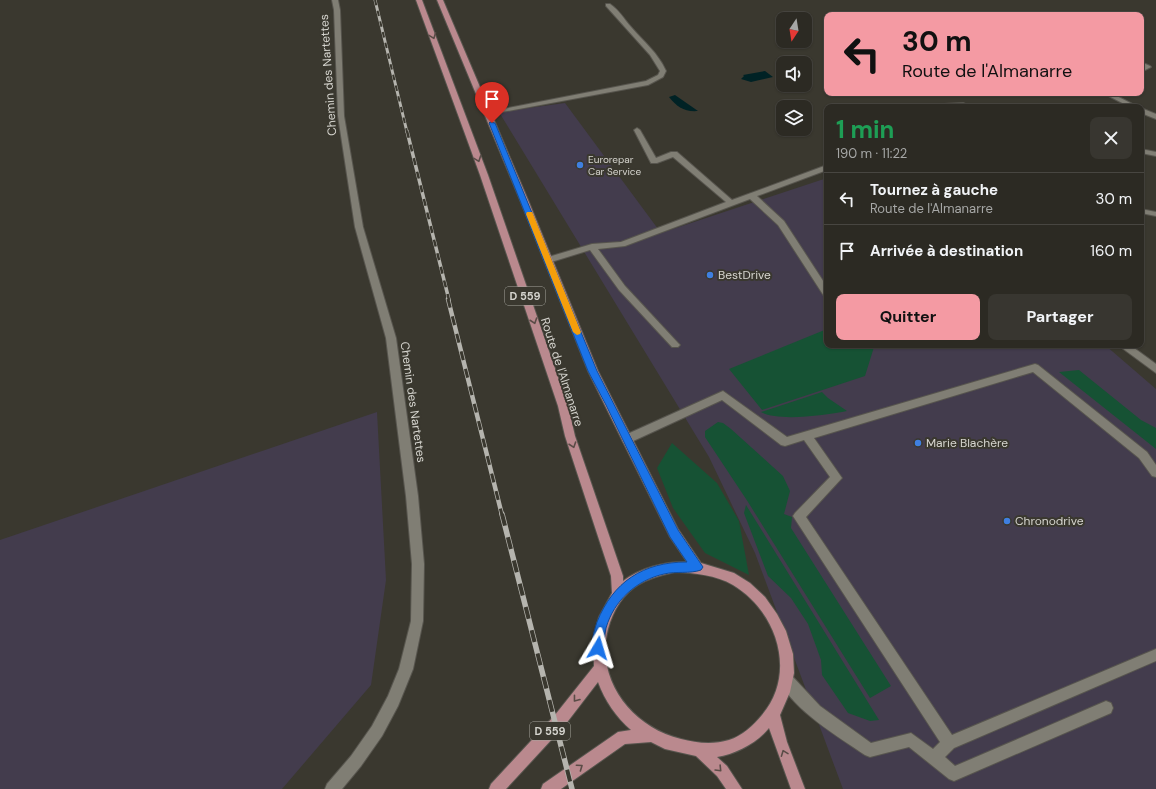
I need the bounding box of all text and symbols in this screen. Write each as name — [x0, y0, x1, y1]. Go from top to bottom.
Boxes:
north arrow — [776, 12, 812, 48]
map controls — [776, 12, 812, 136]
street label: Chemin des Nartettes — [316, 14, 340, 136]
text: 30 m — [902, 23, 972, 60]
icon: left — [836, 28, 888, 80]
one-way arrow — [429, 33, 437, 40]
button: sound — [776, 56, 812, 92]
text: Route de l'Almanarre — [902, 59, 1072, 83]
pin — [475, 82, 509, 123]
icon: arrive — [481, 88, 503, 110]
button: layers — [776, 100, 812, 136]
text: 1 min — [836, 114, 894, 145]
button: close — [1090, 117, 1132, 159]
text: 190 m · 11:22 — [836, 145, 907, 162]
place label: Eurorepar Car Service — [588, 153, 642, 178]
one-way arrow — [473, 155, 481, 162]
marker: Eurorepar Car Service — [575, 160, 585, 170]
text: Tournez à gauche — [870, 180, 998, 200]
icon: left — [836, 188, 858, 210]
text: 30 m — [1096, 189, 1132, 209]
text: Route de l'Almanarre — [870, 200, 993, 217]
icon: arrive — [836, 240, 858, 262]
text: Arrivée à destination — [870, 241, 1023, 261]
text: 160 m — [1090, 241, 1132, 261]
place label: BestDrive — [718, 267, 771, 283]
marker: BestDrive — [705, 270, 715, 280]
road number: D 559 — [505, 287, 545, 305]
button: Quitter — [836, 294, 980, 340]
button: Partager — [988, 294, 1132, 340]
street label: Route de l'Almanarre — [537, 316, 587, 429]
one-way arrow — [529, 318, 538, 325]
street label: Chemin des Nartettes — [397, 340, 429, 464]
place label: Marie Blachère — [926, 435, 1008, 451]
marker: Marie Blachère — [913, 438, 923, 448]
one-way arrow — [568, 441, 577, 448]
place label: Chronodrive — [1015, 513, 1084, 529]
marker: Chronodrive — [1002, 516, 1012, 526]
position arrow — [577, 627, 619, 669]
one-way arrow — [574, 695, 581, 702]
road number: D 559 — [530, 722, 570, 740]
one-way arrow — [781, 749, 789, 756]
one-way arrow — [576, 764, 583, 772]
one-way arrow — [714, 764, 722, 772]

